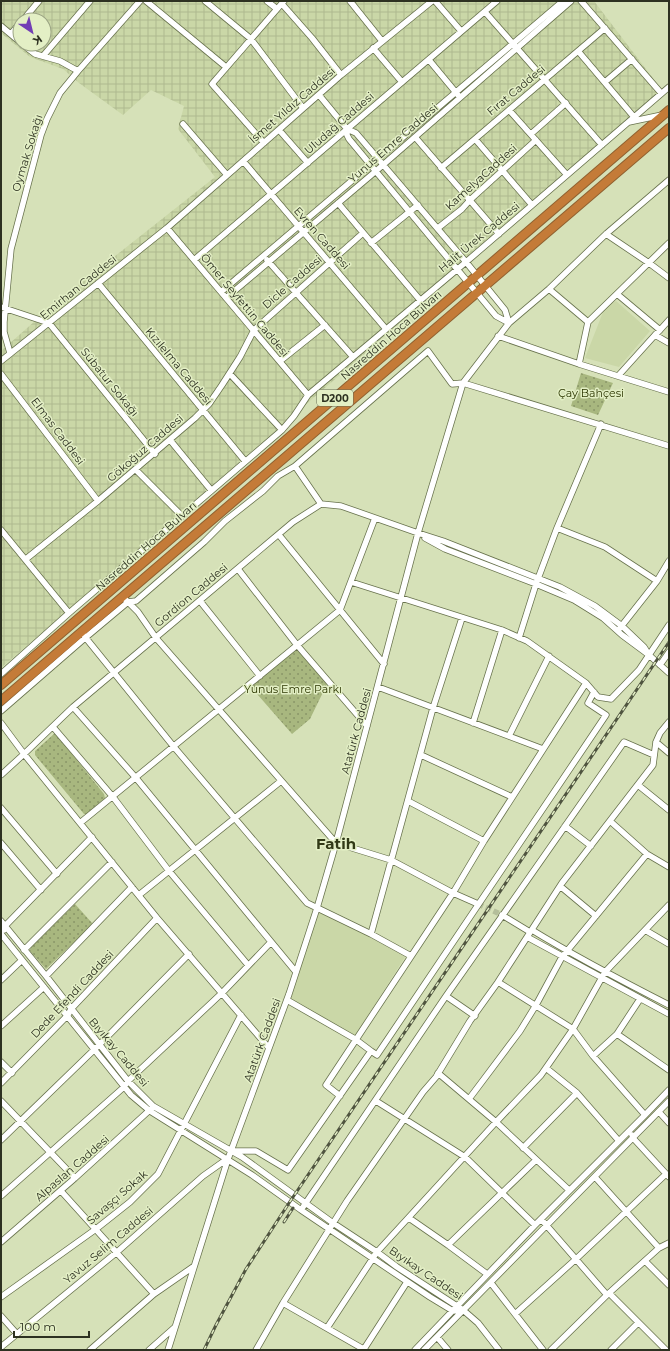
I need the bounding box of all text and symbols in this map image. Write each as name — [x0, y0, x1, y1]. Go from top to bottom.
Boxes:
north arrow — [12, 12, 52, 52]
text: K — [30, 32, 45, 49]
street label: Fırat Caddesi — [484, 62, 548, 118]
street label: İsmet Yıldız Caddesi — [246, 64, 338, 146]
street label: Uludağ Caddesi — [301, 89, 377, 157]
street label: Yunus Emre Caddesi — [345, 100, 441, 186]
street label: Oymak Sokağı — [9, 113, 45, 193]
street label: KamelyaCaddesi — [442, 141, 520, 213]
street label: Halit Ürek Caddesi — [436, 199, 523, 275]
street label: Evren Caddesi — [291, 204, 353, 272]
street label: Ömer Seyfettin Caddesi — [198, 250, 292, 360]
street label: Emirhan Caddesi — [37, 252, 119, 322]
street label: Dicle Caddesi — [259, 252, 325, 312]
street label: Nasreddin Hoca Bulvarı — [338, 287, 444, 383]
street label: Kızılelma Caddesi — [142, 324, 216, 408]
street label: Sübatur Sokağı — [78, 345, 142, 419]
park label: Çay Bahçesi — [558, 386, 624, 400]
road number: D200 — [317, 390, 353, 406]
street label: Elmas Caddesi — [28, 395, 88, 468]
street label: Gökoğuz Caddesi — [104, 411, 186, 485]
street label: Nasreddin Hoca Bulvarı — [93, 498, 199, 594]
street label: Gordion Caddesi — [151, 560, 231, 630]
park label: Yunus Emre Parkı — [244, 682, 342, 696]
street label: Atatürk Caddesi — [338, 687, 374, 775]
district label: Fatih — [316, 834, 356, 853]
street label: Dede Efendi Caddesi — [28, 947, 116, 1041]
street label: Atatürk Caddesi — [240, 996, 284, 1084]
street label: Bıyıkay Caddesi — [86, 1015, 152, 1089]
street label: Alpaslan Caddesi — [32, 1132, 112, 1204]
street label: Savaşçı Sokak — [84, 1167, 151, 1227]
street label: Yavuz Selim Caddesi — [60, 1203, 156, 1287]
street label: Bıyıkay Caddesi — [387, 1243, 466, 1303]
scale bar — [14, 1313, 89, 1339]
text: 100 m — [20, 1319, 56, 1334]

